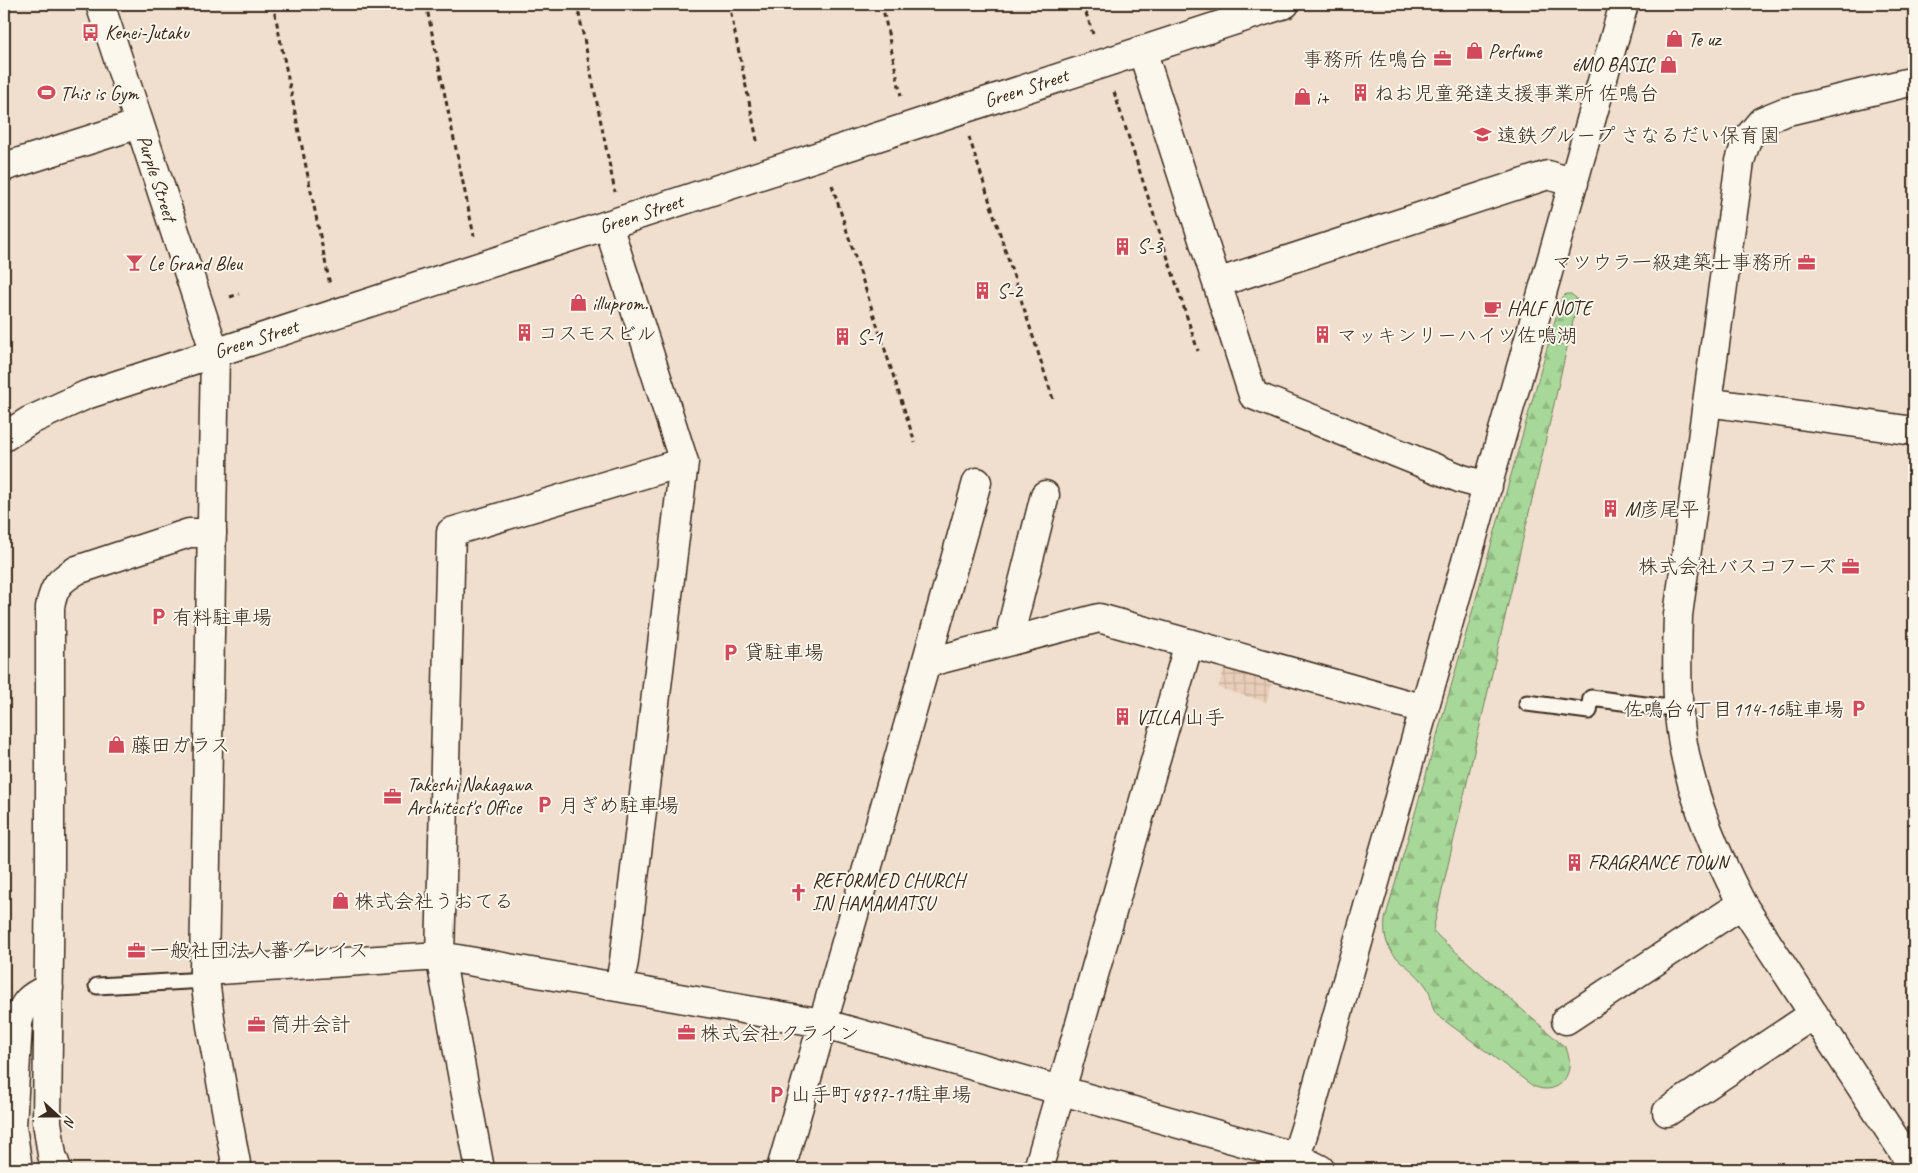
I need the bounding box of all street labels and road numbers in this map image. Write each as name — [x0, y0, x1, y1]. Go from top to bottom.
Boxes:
street label: Green Street — [981, 62, 1073, 113]
street label: Purple Street — [131, 132, 184, 227]
street label: Green Street — [596, 188, 688, 239]
street label: Green Street — [211, 313, 303, 364]

